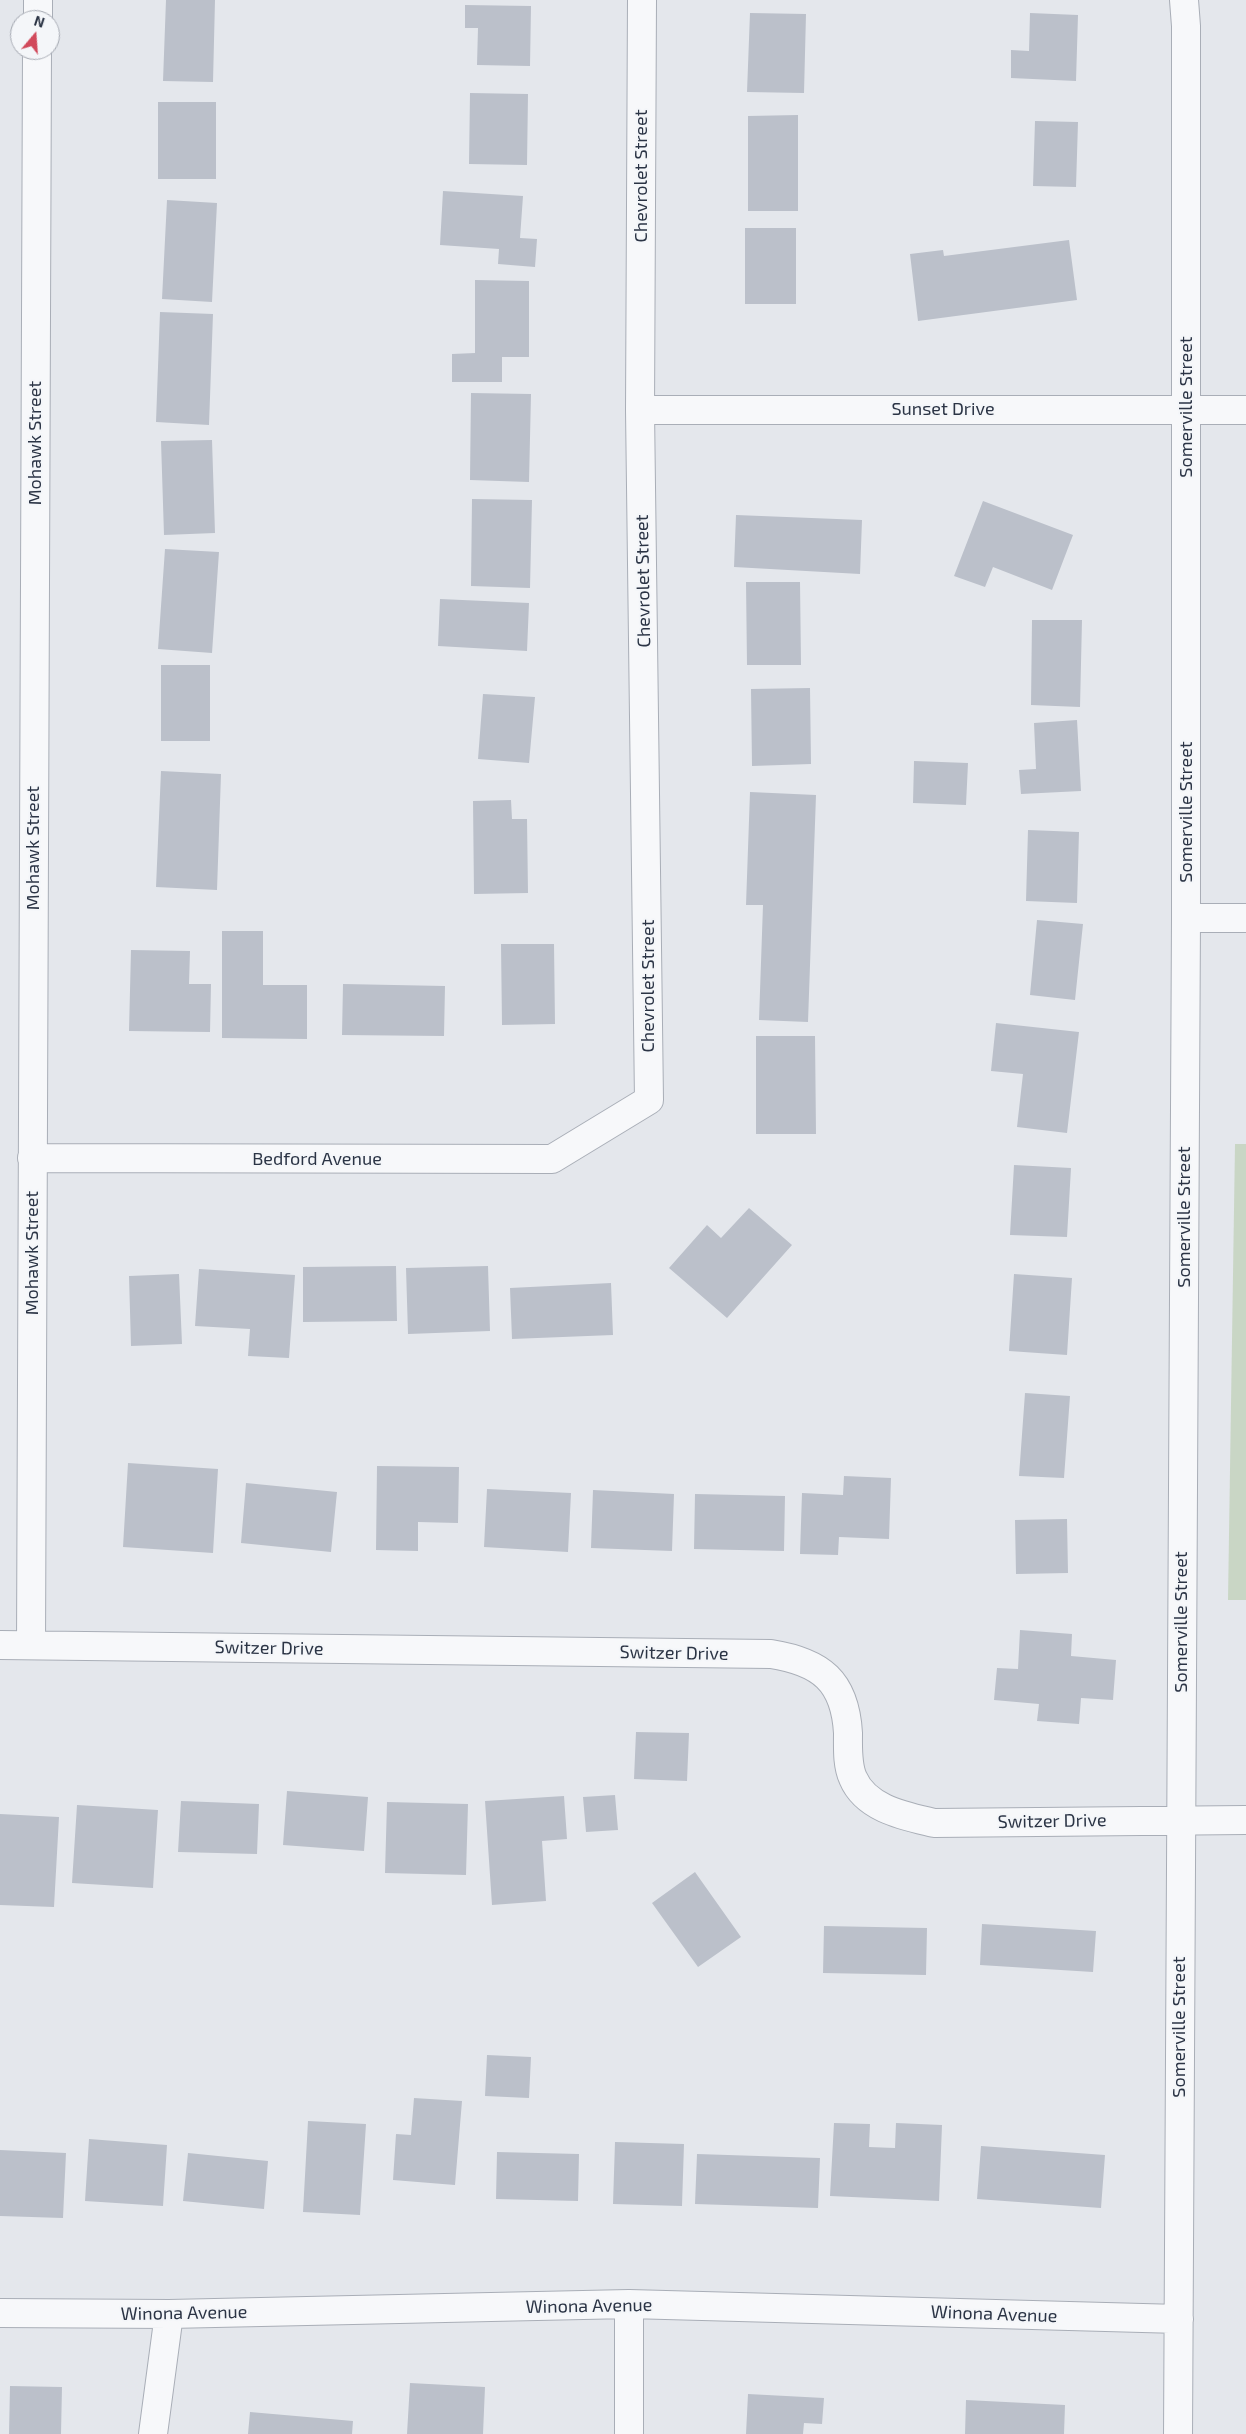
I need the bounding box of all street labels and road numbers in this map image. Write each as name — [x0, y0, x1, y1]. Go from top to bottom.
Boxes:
street label: Chevrolet Street — [630, 110, 652, 242]
street label: Somerville Street — [1175, 336, 1197, 478]
street label: Mohawk Street — [24, 381, 46, 505]
street label: Sunset Drive — [891, 398, 995, 420]
street label: Chevrolet Street — [631, 514, 655, 648]
street label: Somerville Street — [1175, 741, 1197, 883]
street label: Mohawk Street — [22, 786, 44, 910]
street label: Chevrolet Street — [637, 920, 659, 1052]
street label: Somerville Street — [1173, 1146, 1195, 1288]
street label: Bedford Avenue — [252, 1148, 382, 1170]
street label: Mohawk Street — [21, 1191, 43, 1315]
street label: Somerville Street — [1170, 1551, 1192, 1693]
street label: Switzer Drive — [214, 1636, 324, 1660]
street label: Switzer Drive — [619, 1641, 729, 1665]
street label: Switzer Drive — [997, 1809, 1107, 1833]
street label: Somerville Street — [1168, 1956, 1190, 2098]
street label: Winona Avenue — [525, 2294, 653, 2318]
street label: Winona Avenue — [120, 2301, 248, 2325]
street label: Winona Avenue — [930, 2301, 1058, 2327]

